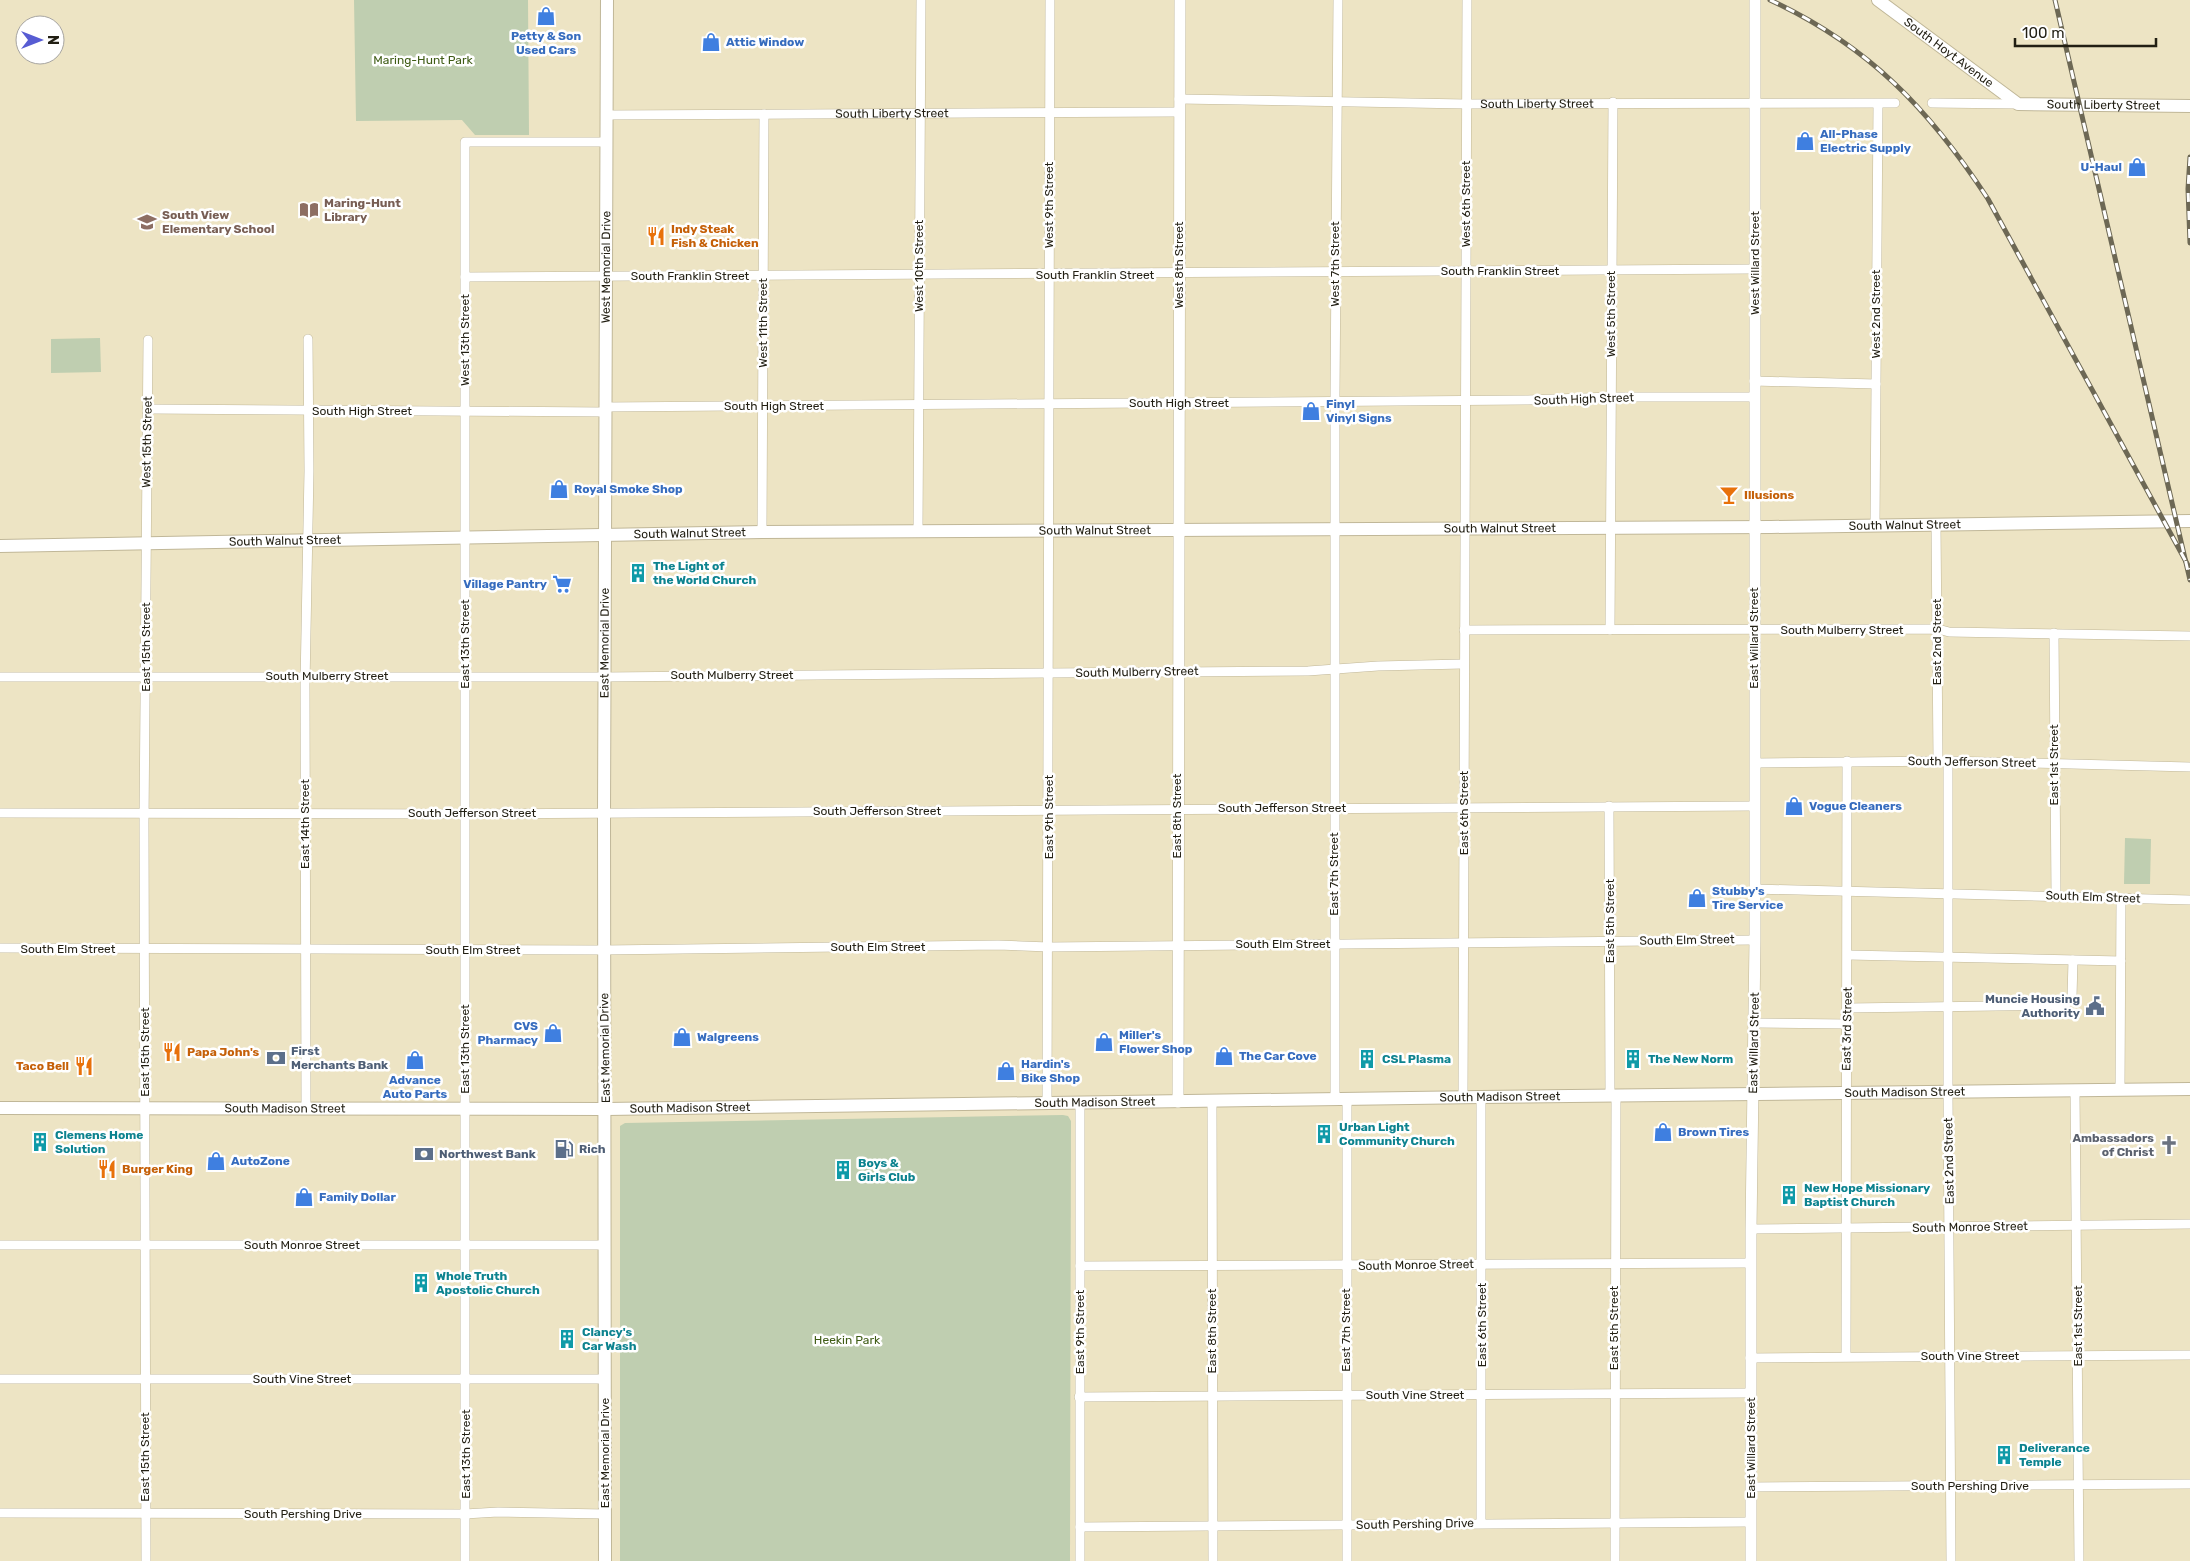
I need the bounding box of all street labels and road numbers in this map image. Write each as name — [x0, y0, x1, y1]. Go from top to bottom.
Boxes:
street label: South Hoyt Avenue — [1901, 15, 1996, 90]
street label: South Liberty Street — [1480, 97, 1594, 111]
street label: South Liberty Street — [2047, 97, 2161, 113]
street label: South Liberty Street — [835, 106, 949, 121]
street label: West 6th Street — [1459, 160, 1473, 247]
street label: West 9th Street — [1042, 161, 1056, 248]
street label: West Memorial Drive — [599, 210, 613, 323]
street label: West Willard Street — [1748, 211, 1762, 315]
street label: West 10th Street — [912, 220, 926, 312]
street label: West 8th Street — [1172, 221, 1186, 309]
street label: West 7th Street — [1328, 221, 1342, 307]
street label: South Franklin Street — [1441, 264, 1560, 278]
street label: South Franklin Street — [1036, 268, 1155, 282]
street label: South Franklin Street — [631, 269, 750, 283]
street label: West 2nd Street — [1869, 269, 1883, 358]
street label: West 5th Street — [1604, 270, 1618, 357]
street label: West 11th Street — [756, 278, 770, 368]
street label: West 13th Street — [458, 294, 472, 386]
street label: South High Street — [1534, 390, 1635, 408]
street label: West 15th Street — [139, 396, 155, 488]
street label: South High Street — [1129, 396, 1229, 410]
street label: South High Street — [724, 399, 824, 413]
street label: South High Street — [312, 404, 412, 418]
street label: South Walnut Street — [1849, 517, 1961, 533]
street label: South Walnut Street — [1444, 521, 1556, 536]
street label: South Walnut Street — [1039, 523, 1151, 538]
street label: South Walnut Street — [634, 525, 746, 541]
street label: South Walnut Street — [229, 533, 341, 549]
street label: East Willard Street — [1747, 587, 1761, 689]
street label: East Memorial Drive — [597, 588, 612, 698]
street label: East 2nd Street — [1930, 598, 1944, 685]
street label: East 13th Street — [458, 599, 472, 689]
street label: East 15th Street — [139, 602, 153, 692]
street label: South Mulberry Street — [1780, 623, 1904, 637]
street label: South Mulberry Street — [1075, 664, 1199, 680]
street label: South Mulberry Street — [670, 668, 794, 682]
street label: South Mulberry Street — [265, 669, 389, 683]
street label: East 1st Street — [2047, 724, 2061, 806]
street label: South Jefferson Street — [1908, 754, 2036, 770]
street label: East 6th Street — [1457, 770, 1471, 855]
street label: East 8th Street — [1170, 773, 1184, 858]
street label: East 9th Street — [1042, 774, 1056, 859]
street label: East 14th Street — [298, 779, 312, 869]
street label: South Jefferson Street — [1218, 801, 1346, 815]
street label: South Jefferson Street — [813, 804, 941, 818]
street label: South Jefferson Street — [408, 806, 536, 820]
street label: East 7th Street — [1327, 832, 1341, 916]
street label: East 5th Street — [1603, 878, 1617, 963]
street label: South Elm Street — [2045, 888, 2141, 906]
street label: South Elm Street — [1639, 932, 1735, 948]
street label: South Elm Street — [1235, 937, 1331, 951]
street label: South Elm Street — [830, 940, 926, 954]
street label: South Elm Street — [20, 942, 116, 956]
street label: South Elm Street — [425, 943, 521, 957]
street label: East 3rd Street — [1839, 987, 1855, 1071]
street label: East Memorial Drive — [597, 992, 613, 1103]
street label: East Willard Street — [1746, 992, 1762, 1094]
street label: East 13th Street — [458, 1004, 472, 1094]
street label: East 15th Street — [138, 1007, 152, 1097]
street label: South Madison Street — [1844, 1085, 1966, 1100]
street label: South Madison Street — [1439, 1089, 1561, 1105]
street label: South Madison Street — [1034, 1094, 1156, 1110]
street label: South Madison Street — [630, 1100, 751, 1116]
street label: South Madison Street — [225, 1101, 346, 1116]
street label: East 2nd Street — [1941, 1117, 1957, 1204]
street label: South Monroe Street — [1912, 1219, 2028, 1235]
street label: South Monroe Street — [244, 1238, 360, 1252]
street label: South Monroe Street — [1358, 1257, 1474, 1273]
street label: East 6th Street — [1475, 1282, 1489, 1367]
street label: East 5th Street — [1607, 1285, 1621, 1370]
street label: East 1st Street — [2071, 1285, 2085, 1367]
street label: East 8th Street — [1205, 1288, 1219, 1373]
street label: East 7th Street — [1339, 1288, 1353, 1372]
street label: East 9th Street — [1073, 1289, 1087, 1374]
street label: South Vine Street — [1921, 1349, 2020, 1363]
street label: South Vine Street — [253, 1372, 352, 1386]
street label: South Vine Street — [1366, 1388, 1465, 1402]
street label: East Willard Street — [1744, 1397, 1758, 1499]
street label: East Memorial Drive — [598, 1398, 612, 1508]
street label: East 13th Street — [459, 1409, 473, 1499]
street label: East 15th Street — [138, 1412, 152, 1502]
street label: South Pershing Drive — [1911, 1479, 2029, 1493]
street label: South Pershing Drive — [244, 1507, 362, 1521]
street label: South Pershing Drive — [1356, 1516, 1474, 1532]

